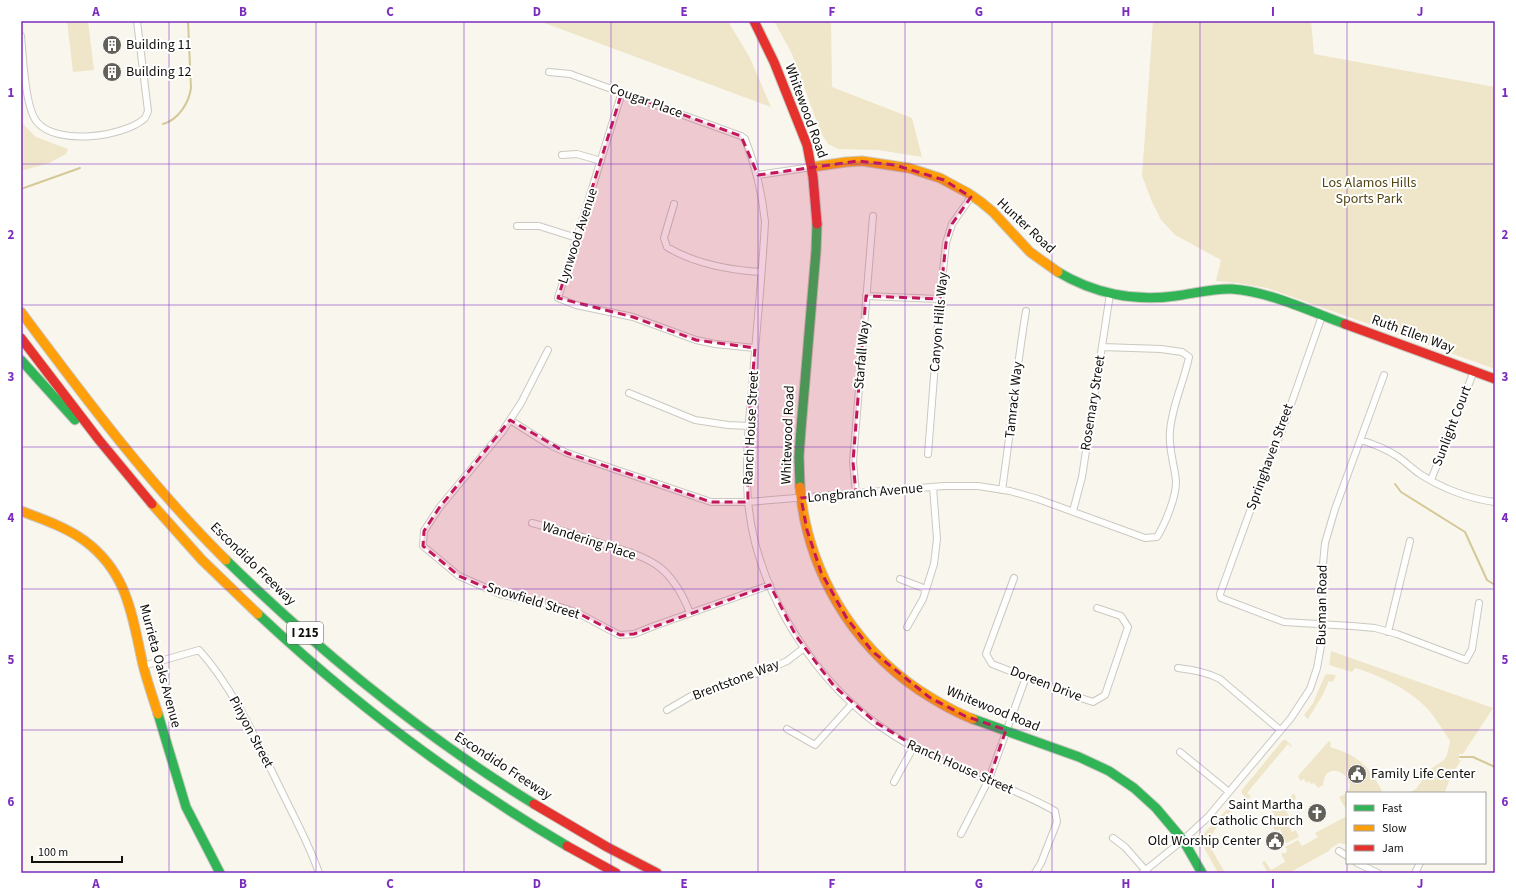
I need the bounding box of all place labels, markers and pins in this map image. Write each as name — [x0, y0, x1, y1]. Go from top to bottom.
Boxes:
building icon: Building 11 — [101, 34, 123, 56]
place label: Building 11 — [126, 35, 192, 55]
building icon: Building 12 — [101, 61, 123, 83]
place label: Building 12 — [126, 62, 192, 82]
public building icon: Family Life Center — [1346, 763, 1368, 785]
place label: Family Life Center — [1371, 764, 1475, 784]
place label: Saint Martha Catholic Church — [1210, 795, 1303, 831]
church icon: Saint Martha Catholic Church — [1306, 802, 1328, 824]
public building icon: Old Worship Center — [1264, 830, 1286, 852]
place label: Old Worship Center — [1148, 831, 1261, 851]

